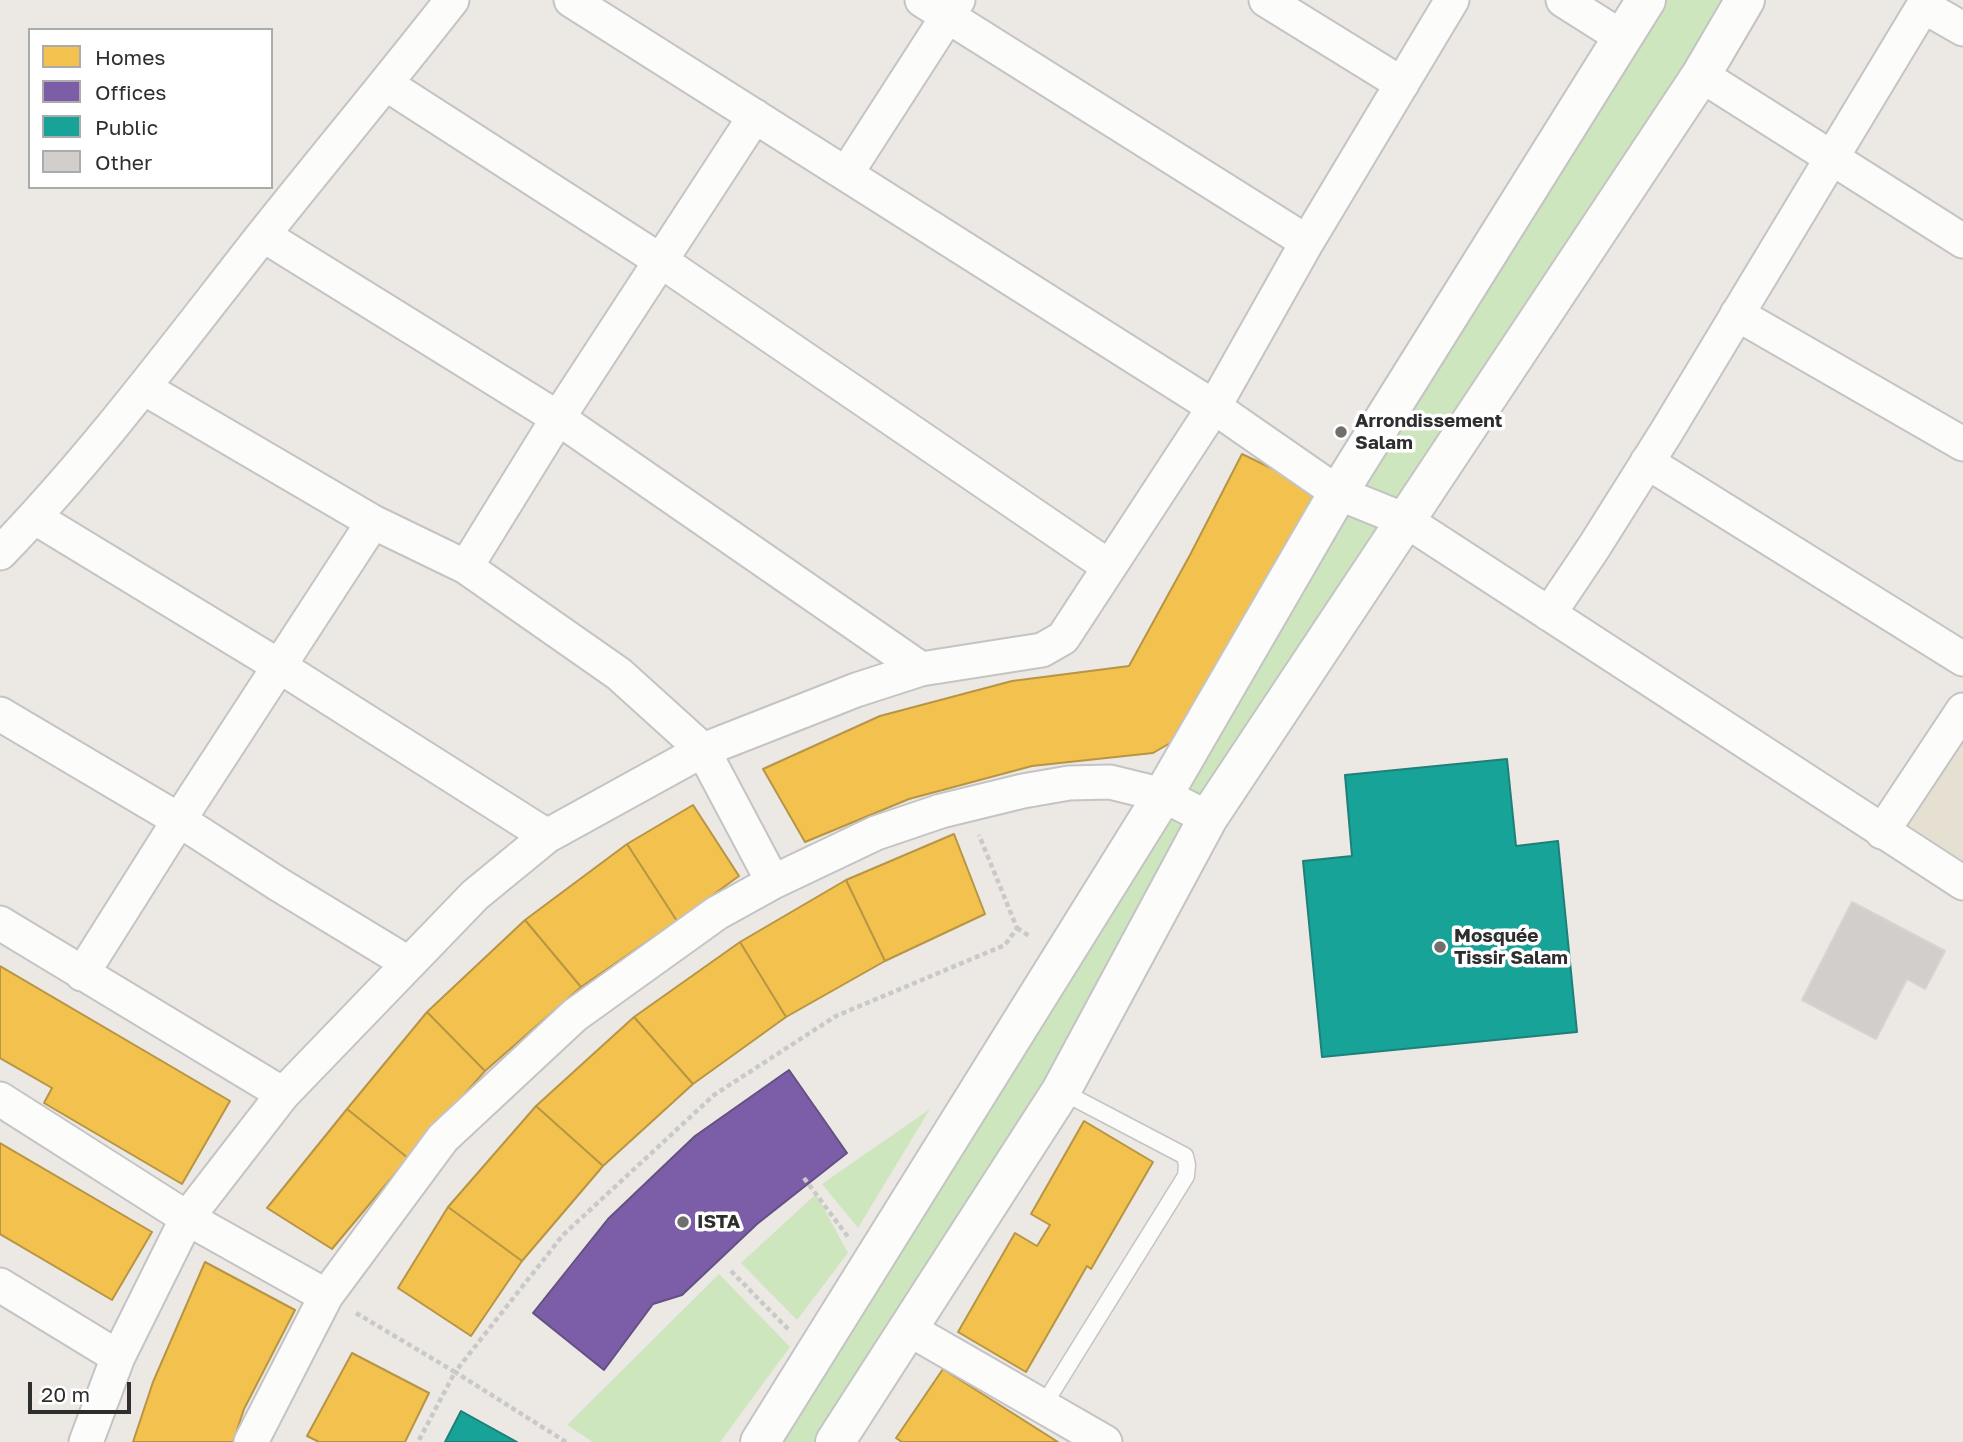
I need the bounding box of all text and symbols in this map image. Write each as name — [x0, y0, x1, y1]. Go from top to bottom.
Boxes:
legend — [28, 28, 273, 189]
text: Homes — [95, 44, 165, 70]
text: Offices — [95, 79, 166, 105]
text: Public — [95, 114, 158, 140]
text: Other — [95, 149, 152, 175]
place label: Arrondissement Salam — [1355, 410, 1502, 454]
marker: Arrondissement Salam — [1333, 424, 1349, 440]
place label: Mosquée Tissir Salam — [1454, 925, 1568, 969]
marker: Mosquée Tissir Salam — [1432, 939, 1448, 955]
place label: ISTA — [697, 1211, 740, 1233]
marker: ISTA — [675, 1214, 691, 1230]
scale bar — [32, 1368, 135, 1412]
text: 20 m — [41, 1381, 90, 1407]

